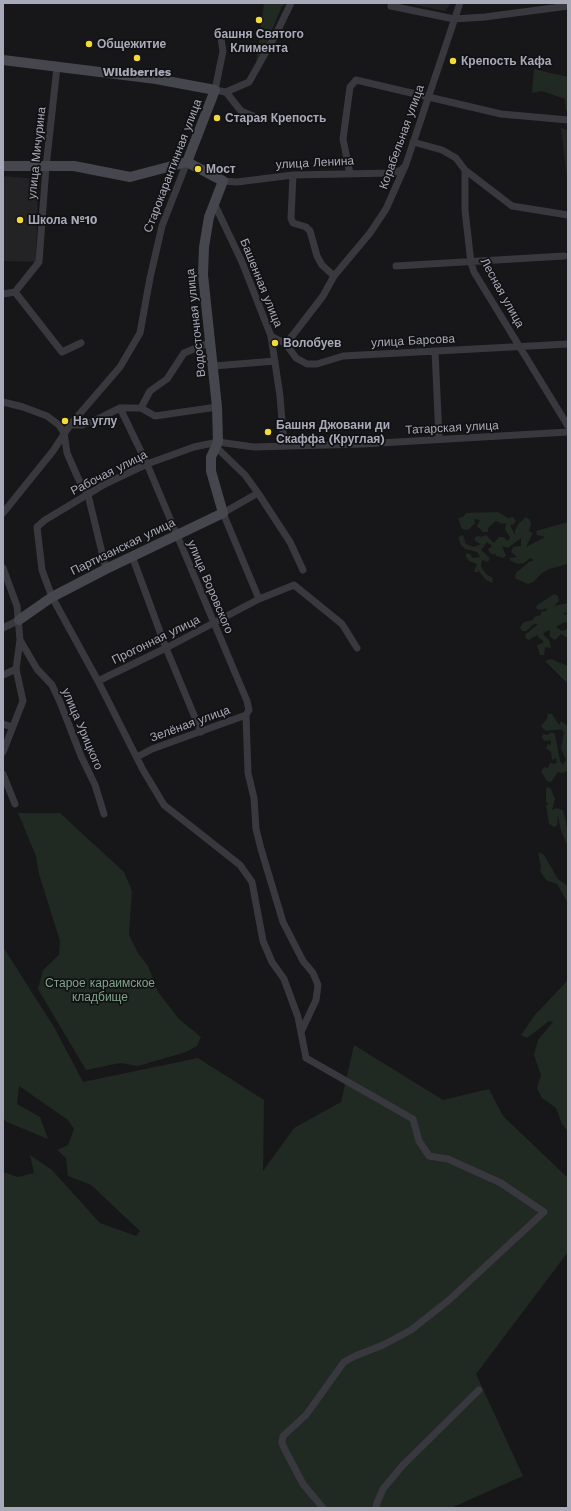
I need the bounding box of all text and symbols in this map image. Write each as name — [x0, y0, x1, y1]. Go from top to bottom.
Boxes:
marker: башня Святого Климента — [254, 15, 264, 25]
place label: башня Святого Климента — [214, 27, 304, 55]
place label: Общежитие — [97, 37, 166, 51]
marker: Общежитие — [84, 39, 94, 49]
marker: Wildberries — [132, 53, 142, 63]
place label: Крепость Кафа — [461, 54, 551, 68]
marker: Крепость Кафа — [448, 56, 458, 66]
place label: Wildberries — [103, 65, 171, 79]
street label: Корабельная улица — [376, 83, 428, 191]
street label: Старокарантинная улица — [141, 97, 205, 235]
street label: улица Мичурина — [25, 106, 49, 200]
place label: Старая Крепость — [225, 111, 326, 125]
marker: Старая Крепость — [212, 113, 222, 123]
street label: улица Ленина — [276, 154, 354, 172]
place label: Мост — [206, 162, 236, 176]
marker: Мост — [193, 164, 203, 174]
place label: Школа №10 — [28, 213, 98, 227]
marker: Школа №10 — [15, 215, 25, 225]
street label: Башенная улица — [237, 237, 285, 329]
street label: Лесная улица — [477, 256, 527, 330]
street label: Водосточная улица — [183, 268, 209, 378]
street label: улица Барсова — [371, 332, 455, 350]
place label: Волобуев — [283, 336, 341, 350]
marker: Волобуев — [270, 338, 280, 348]
place label: На углу — [73, 414, 117, 428]
marker: На углу — [60, 416, 70, 426]
place label: Башня Джовани ди Скаффа (Круглая) — [276, 418, 390, 446]
street label: Татарская улица — [405, 418, 499, 438]
marker: Башня Джовани ди Скаффа (Круглая) — [263, 427, 273, 437]
street label: Рабочая улица — [68, 448, 150, 498]
street label: Партизанская улица — [68, 515, 178, 579]
street label: улица Воровского — [184, 538, 236, 636]
street label: Прогонная улица — [110, 612, 202, 668]
street label: улица Урицкого — [58, 686, 106, 772]
street label: Зелёная улица — [148, 703, 232, 745]
park label: Старое караимское кладбище — [45, 976, 155, 1004]

